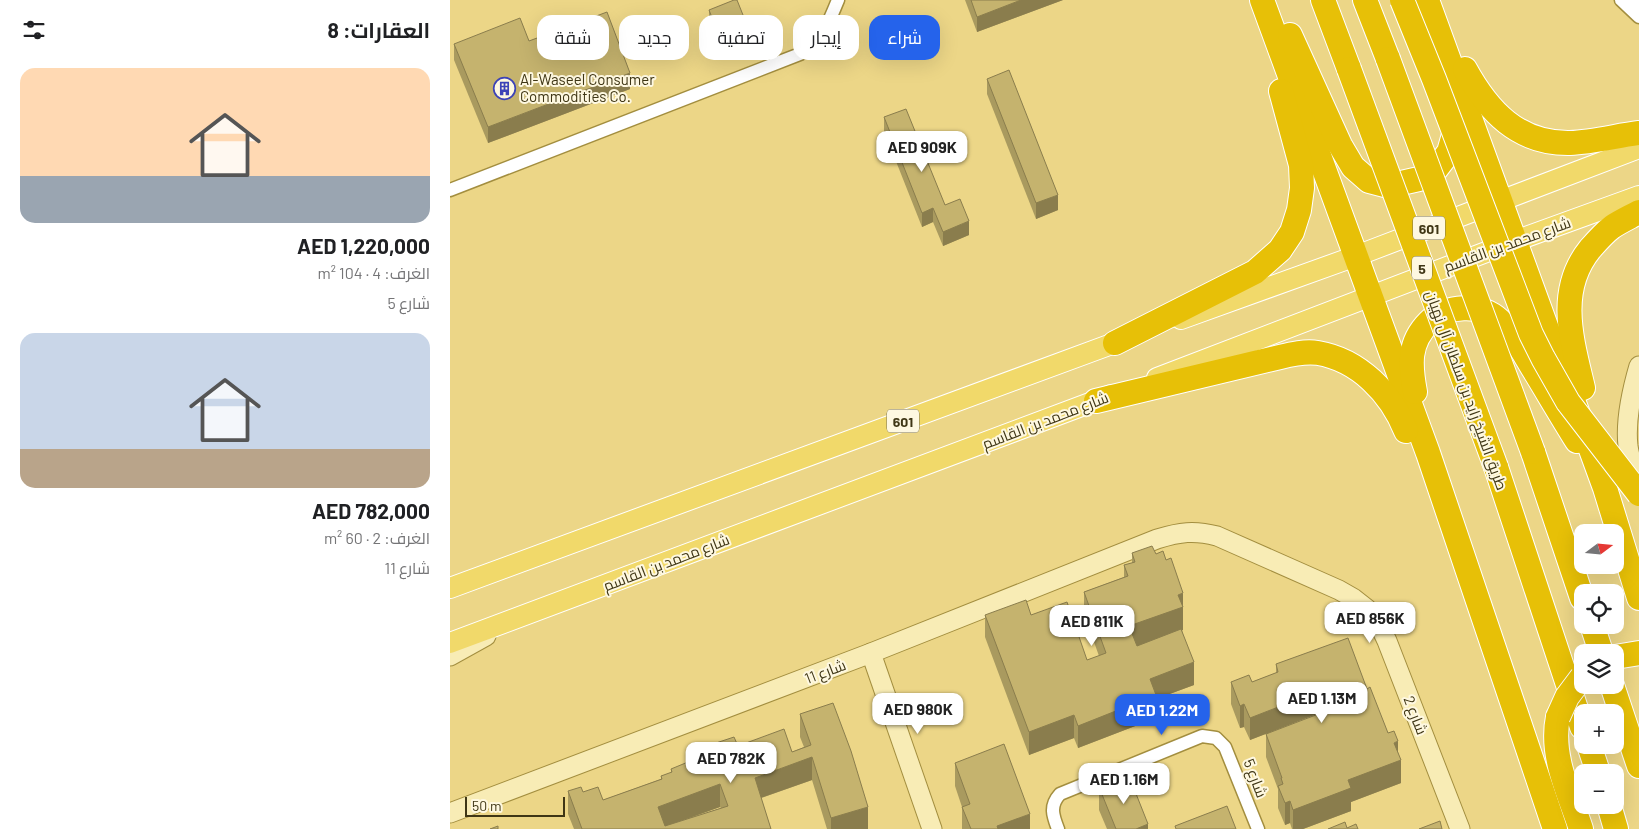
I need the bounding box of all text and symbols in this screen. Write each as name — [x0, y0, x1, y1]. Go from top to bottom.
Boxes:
chip: شقة — [537, 15, 609, 60]
chip: جديد — [619, 15, 689, 60]
chip: تصفية — [699, 15, 783, 60]
chip: إيجار — [793, 15, 859, 60]
chip: شراء — [869, 15, 940, 60]
icon: filters — [20, 16, 48, 44]
text: العقارات: 8 — [328, 17, 430, 42]
place label: Al-Waseel Consumer Commodities Co. — [520, 70, 655, 105]
building icon: Al-Waseel Consumer Commodities Co. — [492, 76, 516, 100]
icon: home — [180, 100, 270, 190]
pin: AED 909K — [870, 130, 974, 173]
text: AED 909K — [887, 137, 957, 156]
street label: شارع محمد بن القاسم — [1441, 213, 1574, 278]
road number: 601 — [1413, 217, 1445, 240]
text: AED 1,220,000 — [297, 233, 430, 258]
road number: 5 — [1412, 256, 1432, 280]
text: الغرف: 4 · 104 m² — [317, 263, 430, 282]
street label: طريق الشيخ زايد بن سلطان آل نهيان — [1420, 288, 1512, 493]
text: شارع 5 — [388, 293, 430, 312]
icon: home — [180, 365, 270, 455]
street label: شارع محمد بن القاسم — [979, 388, 1112, 455]
road number: 601 — [887, 410, 919, 432]
text: AED 782,000 — [312, 498, 430, 523]
north arrow — [1574, 524, 1624, 574]
map controls — [1574, 524, 1624, 814]
text: الغرف: 2 · 60 m² — [324, 528, 430, 547]
street label: شارع محمد بن القاسم — [600, 530, 733, 597]
text: شارع 11 — [385, 558, 430, 577]
button: locate — [1574, 584, 1624, 634]
pin: AED 856K — [1318, 602, 1422, 644]
pin: AED 811K — [1040, 604, 1144, 647]
text: AED 856K — [1335, 608, 1405, 627]
text: AED 811K — [1060, 611, 1124, 630]
button: layers — [1574, 644, 1624, 694]
street label: شارع 11 — [802, 655, 849, 690]
pin: AED 1.13M — [1265, 682, 1379, 724]
text: AED 1.13M — [1288, 688, 1356, 707]
pin: AED 980K — [866, 692, 970, 735]
street label: شارع 2 — [1398, 693, 1432, 738]
pin: AED 1.22M — [1105, 694, 1219, 736]
text: AED 980K — [883, 699, 953, 718]
text: AED 1.22M — [1126, 700, 1198, 719]
button: + — [1574, 704, 1624, 754]
pin: AED 782K — [679, 742, 783, 784]
text: AED 782K — [697, 748, 765, 767]
street label: شارع 5 — [1238, 756, 1272, 801]
pin: AED 1.16M — [1067, 762, 1181, 805]
button: − — [1574, 764, 1624, 814]
text: AED 1.16M — [1090, 769, 1158, 788]
scale bar — [465, 794, 565, 817]
text: 50 m — [472, 797, 501, 814]

